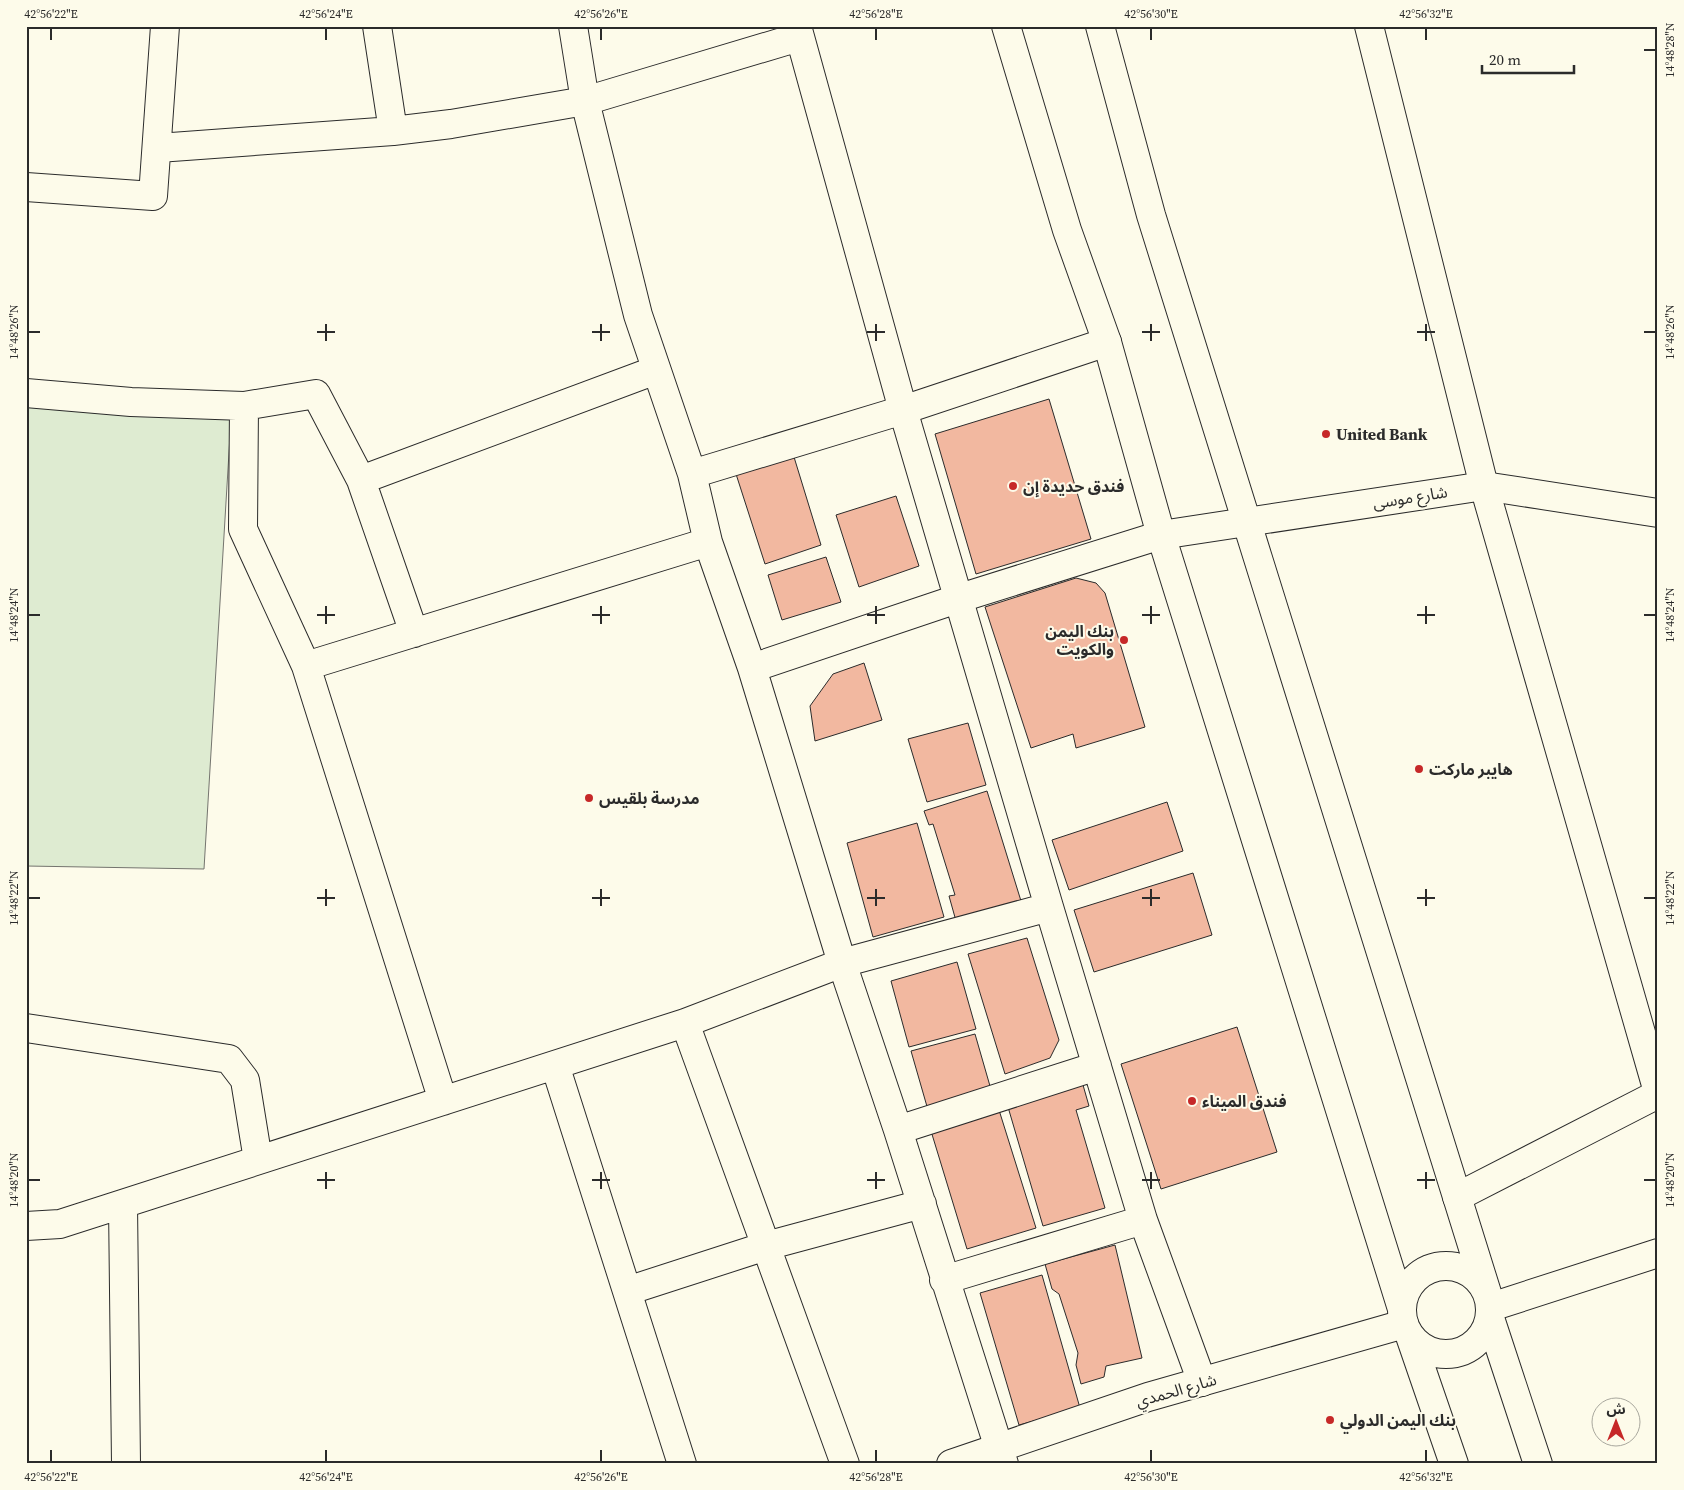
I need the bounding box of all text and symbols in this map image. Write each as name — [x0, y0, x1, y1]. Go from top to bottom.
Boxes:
text: 42°56'22"E — [24, 6, 78, 22]
text: 42°56'24"E — [299, 6, 353, 22]
text: 42°56'26"E — [574, 6, 628, 22]
text: 42°56'28"E — [849, 6, 903, 22]
text: 42°56'30"E — [1124, 6, 1178, 22]
text: 42°56'32"E — [1399, 6, 1453, 22]
text: 14°48'28"N — [1662, 22, 1678, 78]
scale bar — [1482, 42, 1574, 74]
text: 20 m — [1489, 49, 1521, 70]
text: 14°48'26"N — [6, 304, 22, 360]
text: 14°48'26"N — [1662, 304, 1678, 360]
place label: United Bank — [1336, 423, 1428, 445]
marker: United Bank — [1320, 428, 1332, 440]
place label: فندق حديدة إن — [1023, 475, 1124, 498]
marker: فندق حديدة إن — [1007, 480, 1019, 492]
street label: شارع موسى — [1371, 480, 1449, 516]
text: 14°48'24"N — [6, 587, 22, 643]
text: 14°48'24"N — [1662, 587, 1678, 643]
place label: بنك اليمن والكويت — [1045, 620, 1114, 660]
marker: بنك اليمن والكويت — [1118, 634, 1130, 646]
place label: هايبر ماركت — [1429, 758, 1513, 780]
marker: هايبر ماركت — [1413, 763, 1425, 775]
place label: مدرسة بلقيس — [599, 787, 700, 809]
marker: مدرسة بلقيس — [583, 792, 595, 804]
text: 14°48'22"N — [6, 870, 22, 926]
text: 14°48'22"N — [1662, 870, 1678, 926]
place label: فندق الميناء — [1202, 1090, 1287, 1112]
marker: فندق الميناء — [1186, 1095, 1198, 1107]
text: 14°48'20"N — [6, 1152, 22, 1208]
text: 14°48'20"N — [1662, 1152, 1678, 1208]
street label: شارع الحمدي — [1133, 1368, 1219, 1414]
north arrow — [1592, 1398, 1642, 1448]
text: ش — [1606, 1399, 1626, 1419]
place label: بنك اليمن الدولي — [1340, 1409, 1456, 1434]
marker: بنك اليمن الدولي — [1324, 1414, 1336, 1426]
text: 42°56'22"E — [24, 1469, 78, 1485]
text: 42°56'24"E — [299, 1469, 353, 1485]
text: 42°56'26"E — [574, 1469, 628, 1485]
text: 42°56'28"E — [849, 1469, 903, 1485]
text: 42°56'30"E — [1124, 1469, 1178, 1485]
text: 42°56'32"E — [1399, 1469, 1453, 1485]

